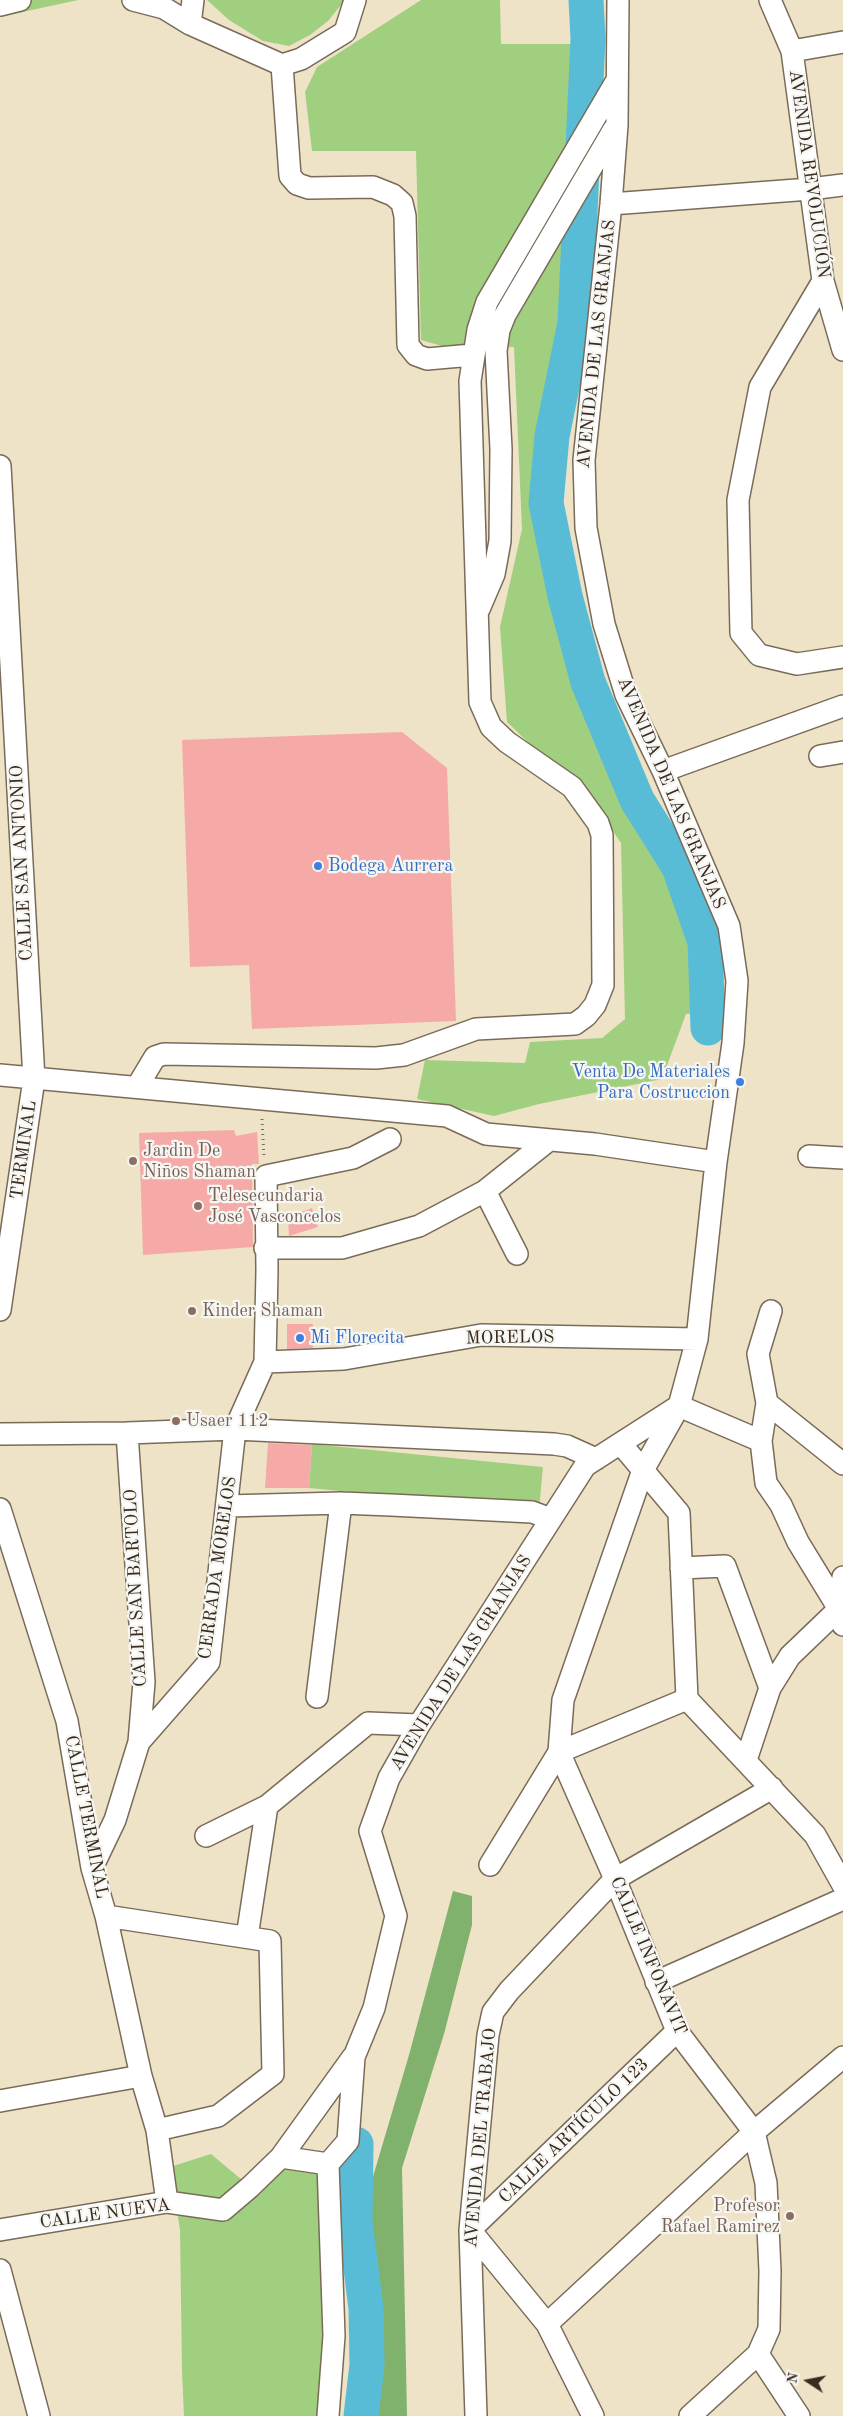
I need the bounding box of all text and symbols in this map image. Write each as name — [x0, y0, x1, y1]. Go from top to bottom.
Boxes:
street label: AVENIDA REVOLUCIÓN — [784, 68, 834, 280]
street label: AVENIDA DE LAS GRANJAS — [573, 218, 621, 470]
street label: AVENIDA DE LAS GRANJAS — [612, 674, 730, 912]
street label: CALLE SAN ANTONIO — [6, 764, 38, 962]
place label: Bodega Aurrera — [328, 855, 453, 877]
marker: Bodega Aurrera — [312, 860, 324, 872]
place label: Venta De Materiales Para Costruccion — [572, 1061, 730, 1104]
marker: Venta De Materiales Para Costruccion — [734, 1076, 746, 1088]
street label: TERMINAL — [6, 1099, 42, 1201]
place label: Jardin De Niños Shaman — [143, 1140, 256, 1182]
marker: Jardin De Niños Shaman — [127, 1155, 139, 1167]
place label: Telesecundaria José Vasconcelos — [208, 1185, 341, 1228]
marker: Telesecundaria José Vasconcelos — [192, 1200, 204, 1212]
place label: Kinder Shaman — [202, 1300, 323, 1322]
marker: Kinder Shaman — [186, 1305, 198, 1317]
street label: MORELOS — [465, 1326, 555, 1350]
place label: Mi Florecita — [310, 1327, 404, 1349]
marker: Mi Florecita — [294, 1332, 306, 1344]
place label: Usaer 112 — [186, 1410, 269, 1432]
marker: Usaer 112 — [170, 1415, 182, 1427]
street label: CERRADA MORELOS — [194, 1475, 242, 1661]
street label: CALLE SAN BARTOLO — [120, 1488, 152, 1688]
street label: AVENIDA DE LAS GRANJAS — [386, 1551, 536, 1775]
street label: CALLE TERMINAL — [60, 1734, 112, 1900]
street label: CALLE INFONAVIT — [605, 1873, 691, 2039]
street label: AVENIDA DEL TRABAJO — [461, 2027, 501, 2249]
street label: CALLE ARTÍCULO 123 — [495, 2054, 653, 2208]
street label: CALLE NUEVA — [38, 2194, 172, 2234]
place label: Profesor Rafael Ramirez — [661, 2195, 780, 2238]
marker: Profesor Rafael Ramirez — [784, 2210, 796, 2222]
north arrow — [783, 2356, 833, 2406]
text: N — [785, 2372, 801, 2385]

